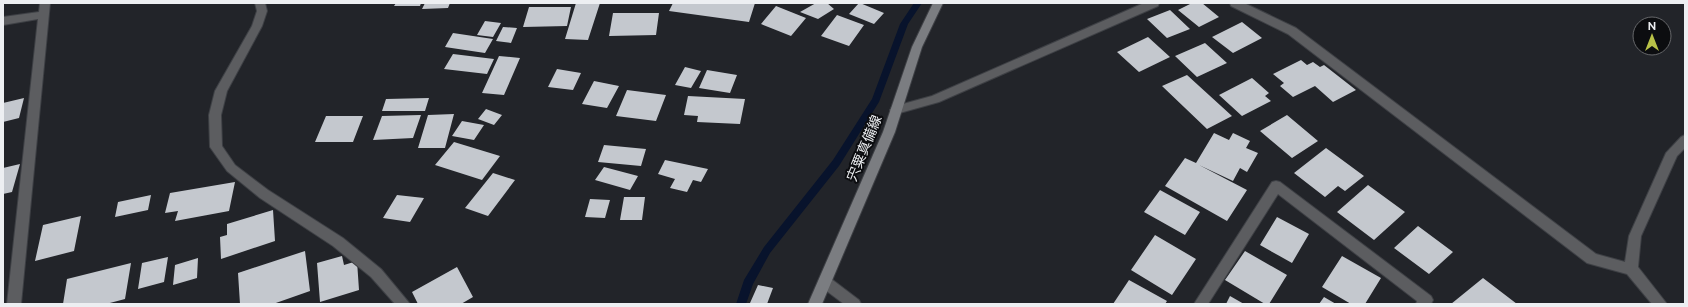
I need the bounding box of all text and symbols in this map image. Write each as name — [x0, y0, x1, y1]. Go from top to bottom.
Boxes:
north arrow — [1632, 16, 1672, 56]
text: N — [1648, 20, 1656, 33]
street label: 宍粟真備線 — [843, 113, 885, 183]

